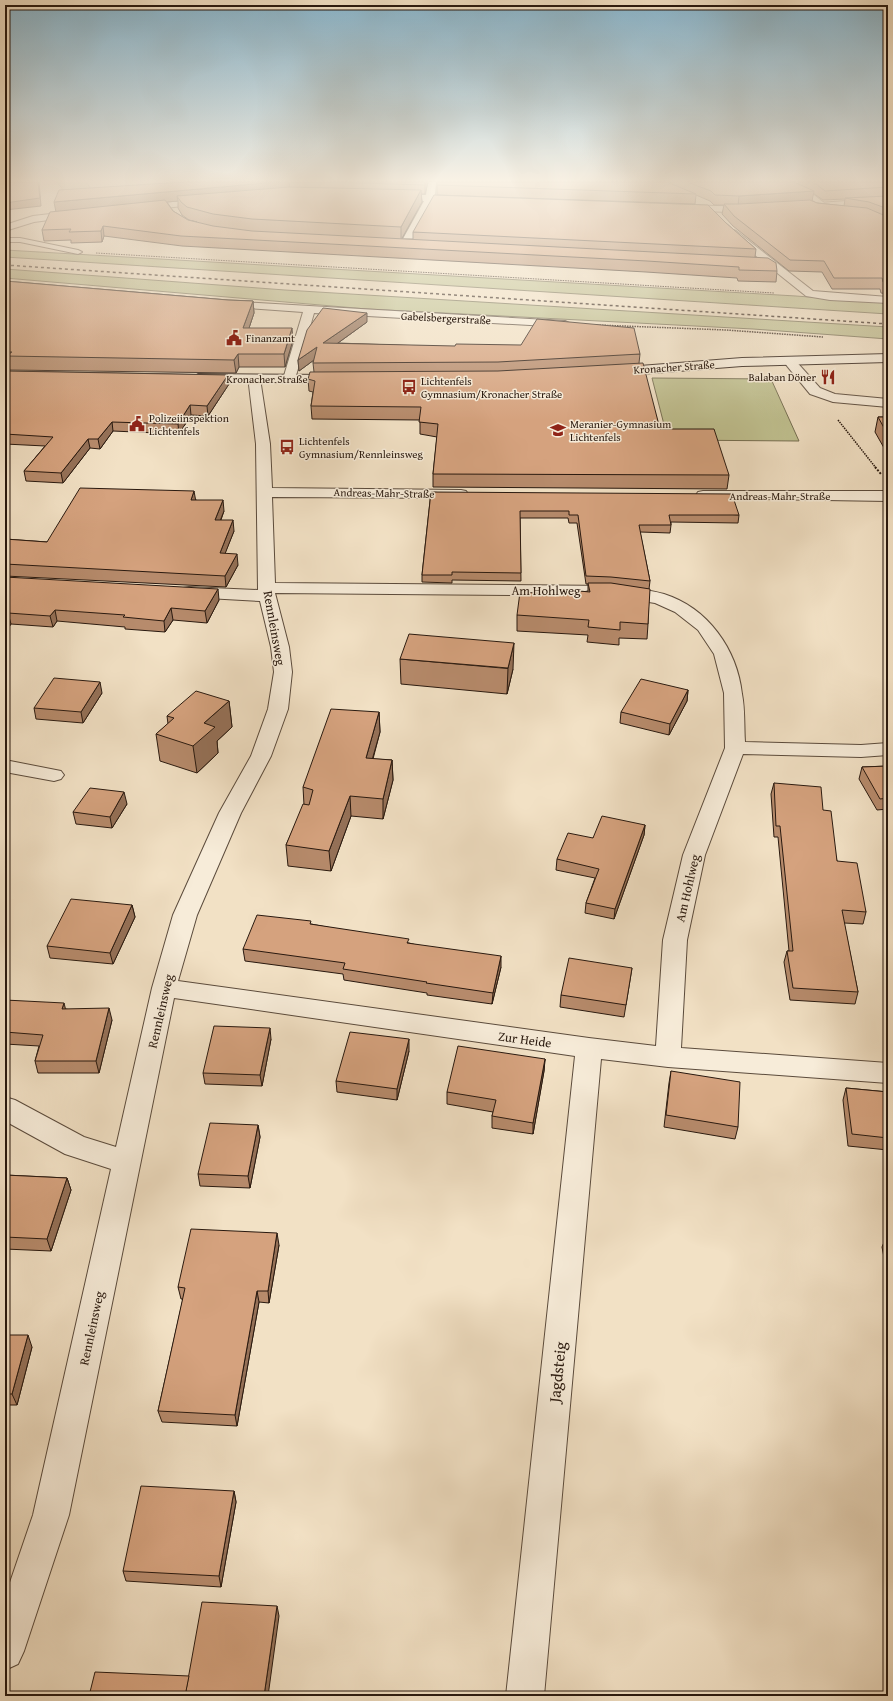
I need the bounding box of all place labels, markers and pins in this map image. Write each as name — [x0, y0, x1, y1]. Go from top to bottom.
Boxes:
public building icon: Finanzamt — [225, 329, 243, 347]
place label: Finanzamt — [246, 330, 295, 346]
restaurant icon: Balaban Döner — [819, 368, 837, 386]
place label: Balaban Döner — [749, 369, 816, 385]
place label: Lichtenfels Gymnasium/Kronacher Straße — [421, 373, 562, 402]
bus stop icon: Lichtenfels Gymnasium/Kronacher Straße — [400, 378, 418, 396]
place label: Polizeiinspektion Lichtenfels — [149, 410, 230, 439]
public building icon: Polizeiinspektion Lichtenfels — [128, 415, 146, 433]
place label: Meranier-Gymnasium Lichtenfels — [570, 416, 671, 445]
school or university icon: Meranier-Gymnasium Lichtenfels — [549, 421, 567, 439]
place label: Lichtenfels Gymnasium/Rennleinsweg — [299, 433, 423, 462]
bus stop icon: Lichtenfels Gymnasium/Rennleinsweg — [278, 438, 296, 456]

